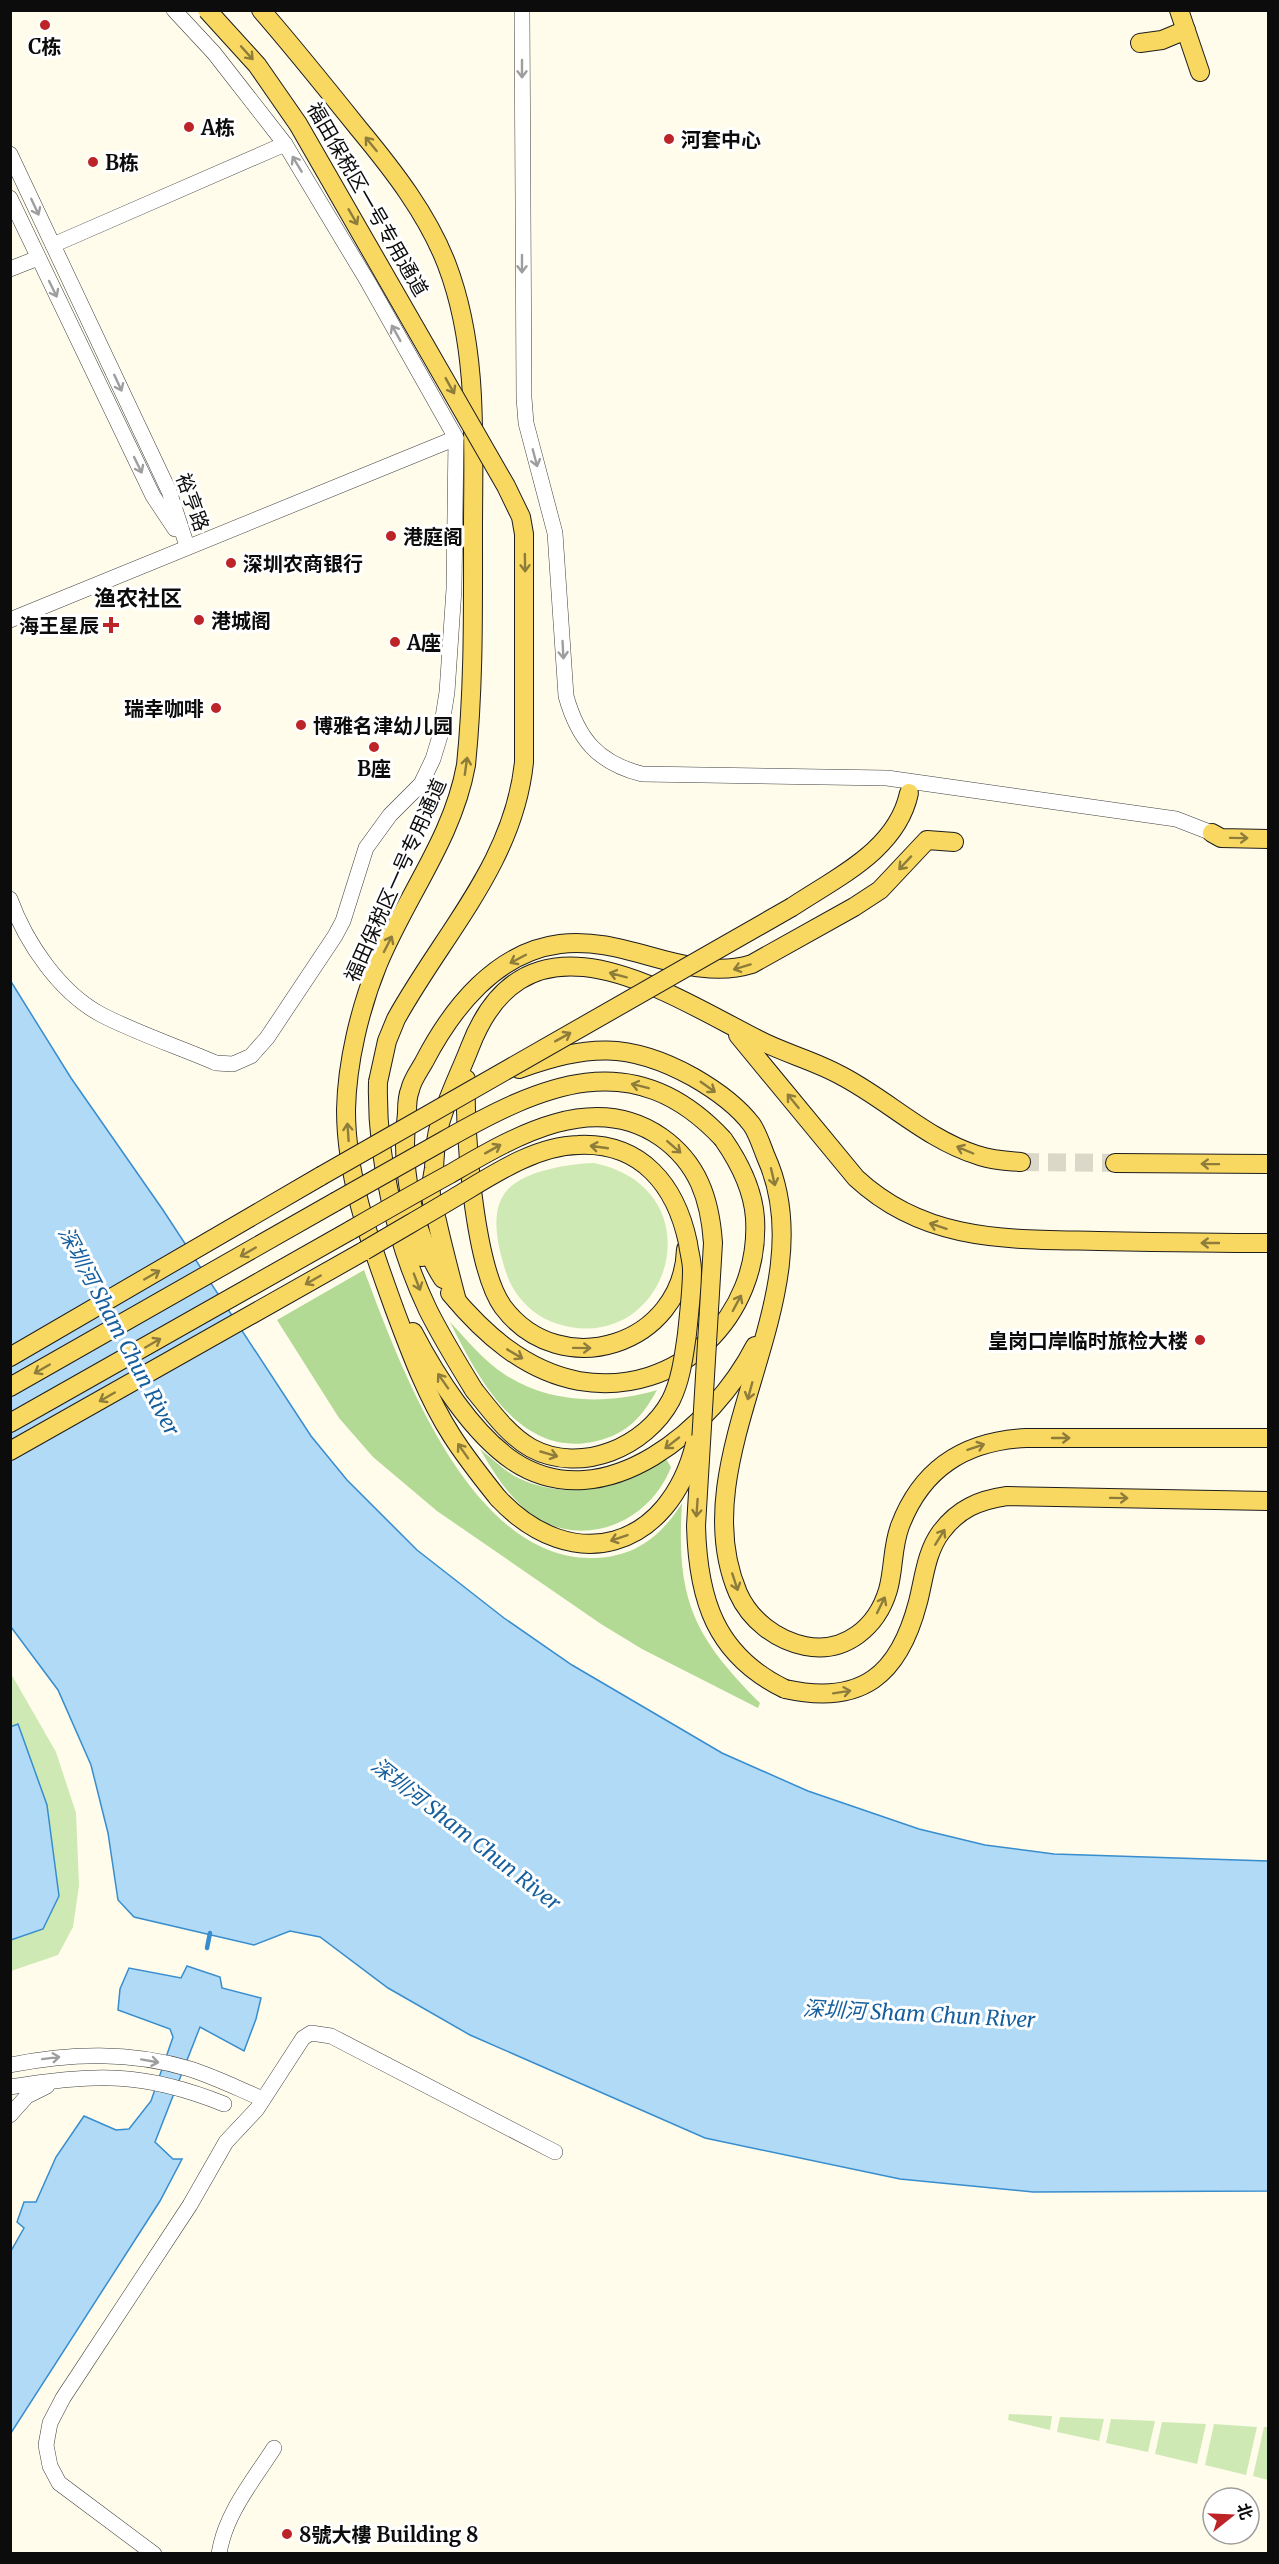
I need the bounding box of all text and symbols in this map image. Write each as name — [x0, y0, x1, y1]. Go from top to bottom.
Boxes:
marker: C栋 — [38, 18, 52, 32]
place label: C栋 — [28, 34, 62, 59]
one-way arrow — [240, 46, 254, 61]
one-way arrow — [516, 58, 528, 78]
street label: 福田保税区一号专用通道 — [302, 97, 434, 301]
place label: A栋 — [200, 115, 235, 140]
marker: A栋 — [182, 120, 196, 134]
place label: 河套中心 — [681, 127, 761, 152]
marker: 河套中心 — [662, 132, 676, 146]
one-way arrow — [365, 136, 378, 152]
place label: B栋 — [105, 150, 139, 175]
marker: B栋 — [86, 155, 100, 169]
one-way arrow — [291, 156, 303, 173]
one-way arrow — [30, 197, 42, 215]
one-way arrow — [347, 208, 359, 225]
one-way arrow — [516, 253, 528, 273]
one-way arrow — [48, 280, 60, 298]
one-way arrow — [390, 324, 401, 342]
one-way arrow — [113, 374, 125, 392]
one-way arrow — [445, 376, 456, 394]
one-way arrow — [530, 448, 542, 467]
one-way arrow — [133, 455, 145, 473]
street label: 裕亨路 — [171, 470, 215, 534]
place label: 港庭阁 — [403, 524, 463, 549]
marker: 港庭阁 — [384, 529, 398, 543]
place label: 深圳农商银行 — [243, 551, 363, 576]
one-way arrow — [519, 552, 531, 572]
marker: 深圳农商银行 — [224, 556, 238, 570]
district label: 渔农社区 — [94, 584, 182, 612]
place label: 港城阁 — [211, 608, 271, 633]
place label: 海王星辰 — [19, 613, 99, 638]
marker: 港城阁 — [192, 613, 206, 627]
marker: 海王星辰 — [104, 618, 118, 632]
place label: A座 — [406, 630, 441, 655]
marker: A座 — [388, 635, 402, 649]
one-way arrow — [558, 639, 569, 659]
place label: 瑞幸咖啡 — [124, 696, 204, 721]
marker: 瑞幸咖啡 — [209, 701, 223, 715]
place label: 博雅名津幼儿园 — [313, 713, 453, 738]
marker: 博雅名津幼儿园 — [294, 718, 308, 732]
marker: B座 — [367, 740, 381, 754]
place label: B座 — [357, 756, 391, 781]
one-way arrow — [460, 757, 471, 776]
street label: 福田保税区一号专用通道 — [339, 774, 451, 986]
one-way arrow — [1229, 832, 1249, 844]
one-way arrow — [898, 856, 912, 871]
one-way arrow — [382, 936, 394, 953]
one-way arrow — [510, 953, 527, 965]
one-way arrow — [733, 962, 752, 973]
one-way arrow — [609, 968, 628, 980]
one-way arrow — [554, 1031, 571, 1043]
one-way arrow — [631, 1079, 650, 1091]
one-way arrow — [700, 1081, 716, 1093]
one-way arrow — [786, 1093, 799, 1109]
one-way arrow — [342, 1123, 353, 1143]
one-way arrow — [666, 1140, 681, 1154]
one-way arrow — [590, 1141, 610, 1152]
one-way arrow — [484, 1143, 501, 1155]
one-way arrow — [956, 1144, 974, 1155]
one-way arrow — [1201, 1158, 1221, 1170]
one-way arrow — [768, 1167, 780, 1186]
one-way arrow — [929, 1220, 948, 1231]
water label: 深圳河 Sham Chun River — [52, 1222, 186, 1441]
one-way arrow — [1201, 1237, 1221, 1249]
one-way arrow — [240, 1246, 257, 1258]
one-way arrow — [143, 1268, 160, 1280]
one-way arrow — [412, 1272, 423, 1291]
one-way arrow — [305, 1274, 322, 1286]
one-way arrow — [731, 1294, 743, 1312]
place label: 皇岗口岸临时旅检大楼 — [988, 1328, 1188, 1353]
marker: 皇岗口岸临时旅检大楼 — [1193, 1333, 1207, 1347]
one-way arrow — [144, 1336, 161, 1348]
one-way arrow — [572, 1342, 592, 1353]
one-way arrow — [506, 1348, 523, 1360]
one-way arrow — [34, 1363, 51, 1375]
one-way arrow — [437, 1373, 449, 1389]
one-way arrow — [744, 1381, 755, 1400]
one-way arrow — [99, 1391, 116, 1403]
one-way arrow — [1050, 1432, 1070, 1444]
one-way arrow — [664, 1437, 680, 1450]
one-way arrow — [966, 1441, 985, 1452]
one-way arrow — [457, 1444, 469, 1460]
one-way arrow — [539, 1449, 558, 1460]
one-way arrow — [1109, 1492, 1129, 1504]
one-way arrow — [691, 1498, 702, 1518]
one-way arrow — [933, 1528, 946, 1545]
one-way arrow — [610, 1533, 629, 1544]
one-way arrow — [730, 1572, 741, 1591]
one-way arrow — [876, 1596, 888, 1614]
one-way arrow — [832, 1686, 852, 1697]
water label: 深圳河 Sham Chun River — [366, 1752, 566, 1917]
water label: 深圳河 Sham Chun River — [802, 1994, 1036, 2034]
one-way arrow — [40, 2052, 60, 2063]
one-way arrow — [139, 2055, 159, 2066]
north arrow — [1201, 2486, 1261, 2546]
text: 北 — [1233, 2501, 1257, 2522]
place label: 8號大樓 Building 8 — [299, 2522, 478, 2547]
marker: 8號大樓 Building 8 — [280, 2527, 294, 2541]

